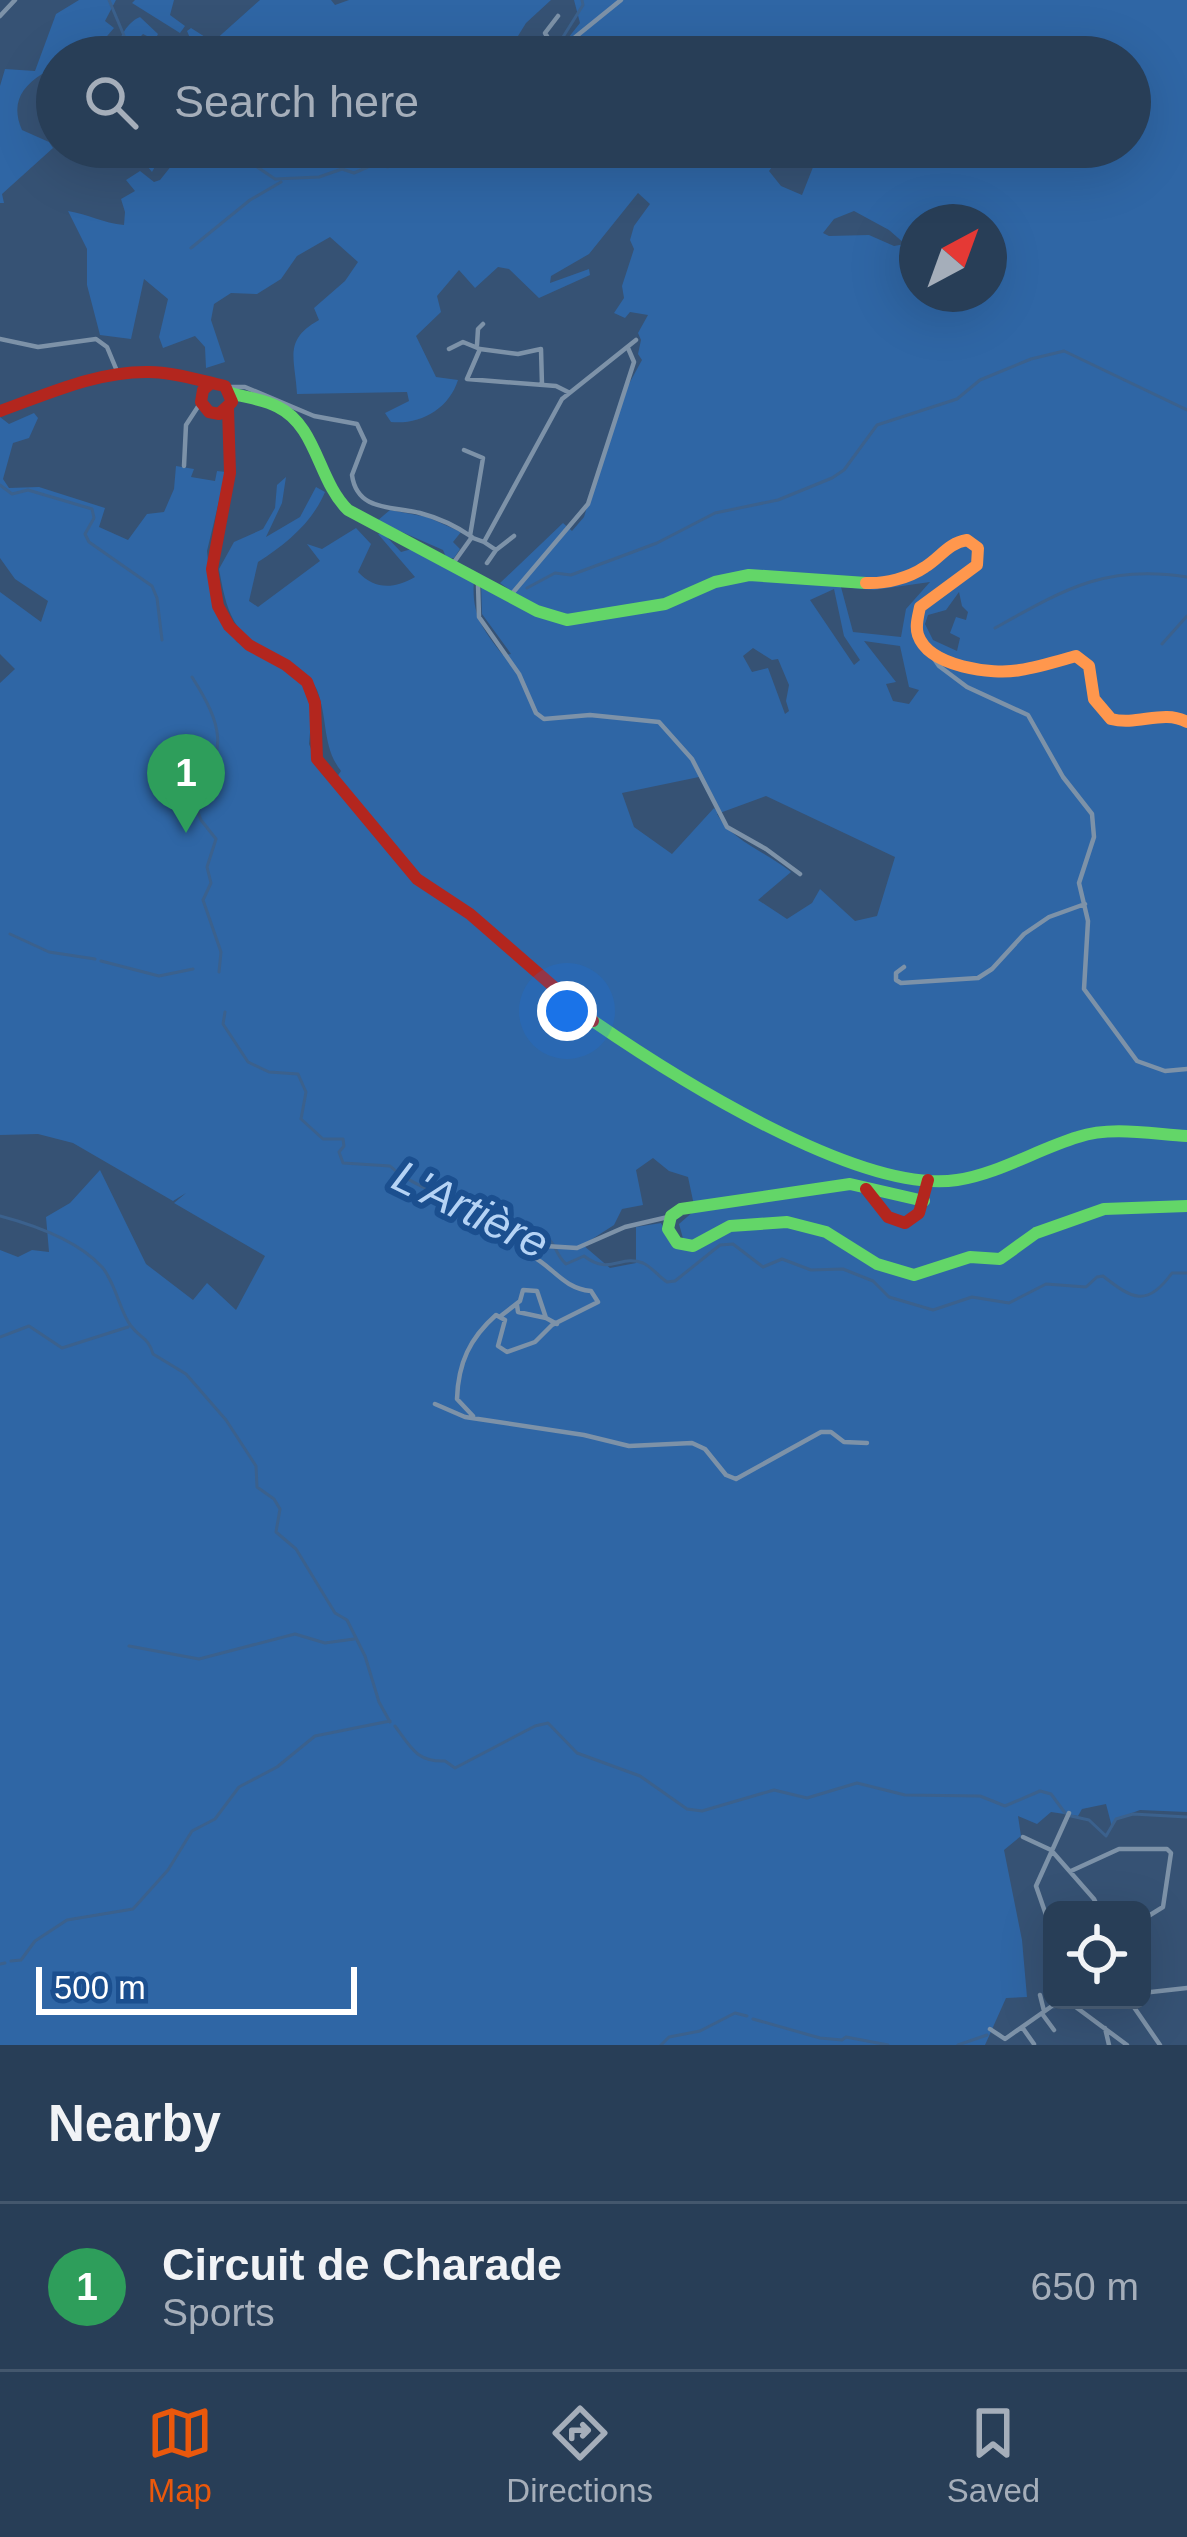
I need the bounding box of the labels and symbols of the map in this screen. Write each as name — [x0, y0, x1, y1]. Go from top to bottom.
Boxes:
north arrow — [899, 204, 1007, 312]
pin: 1 — [147, 734, 225, 833]
your location — [537, 981, 597, 1041]
water label: L'Artière — [385, 1150, 557, 1269]
scale bar — [36, 1961, 357, 2014]

